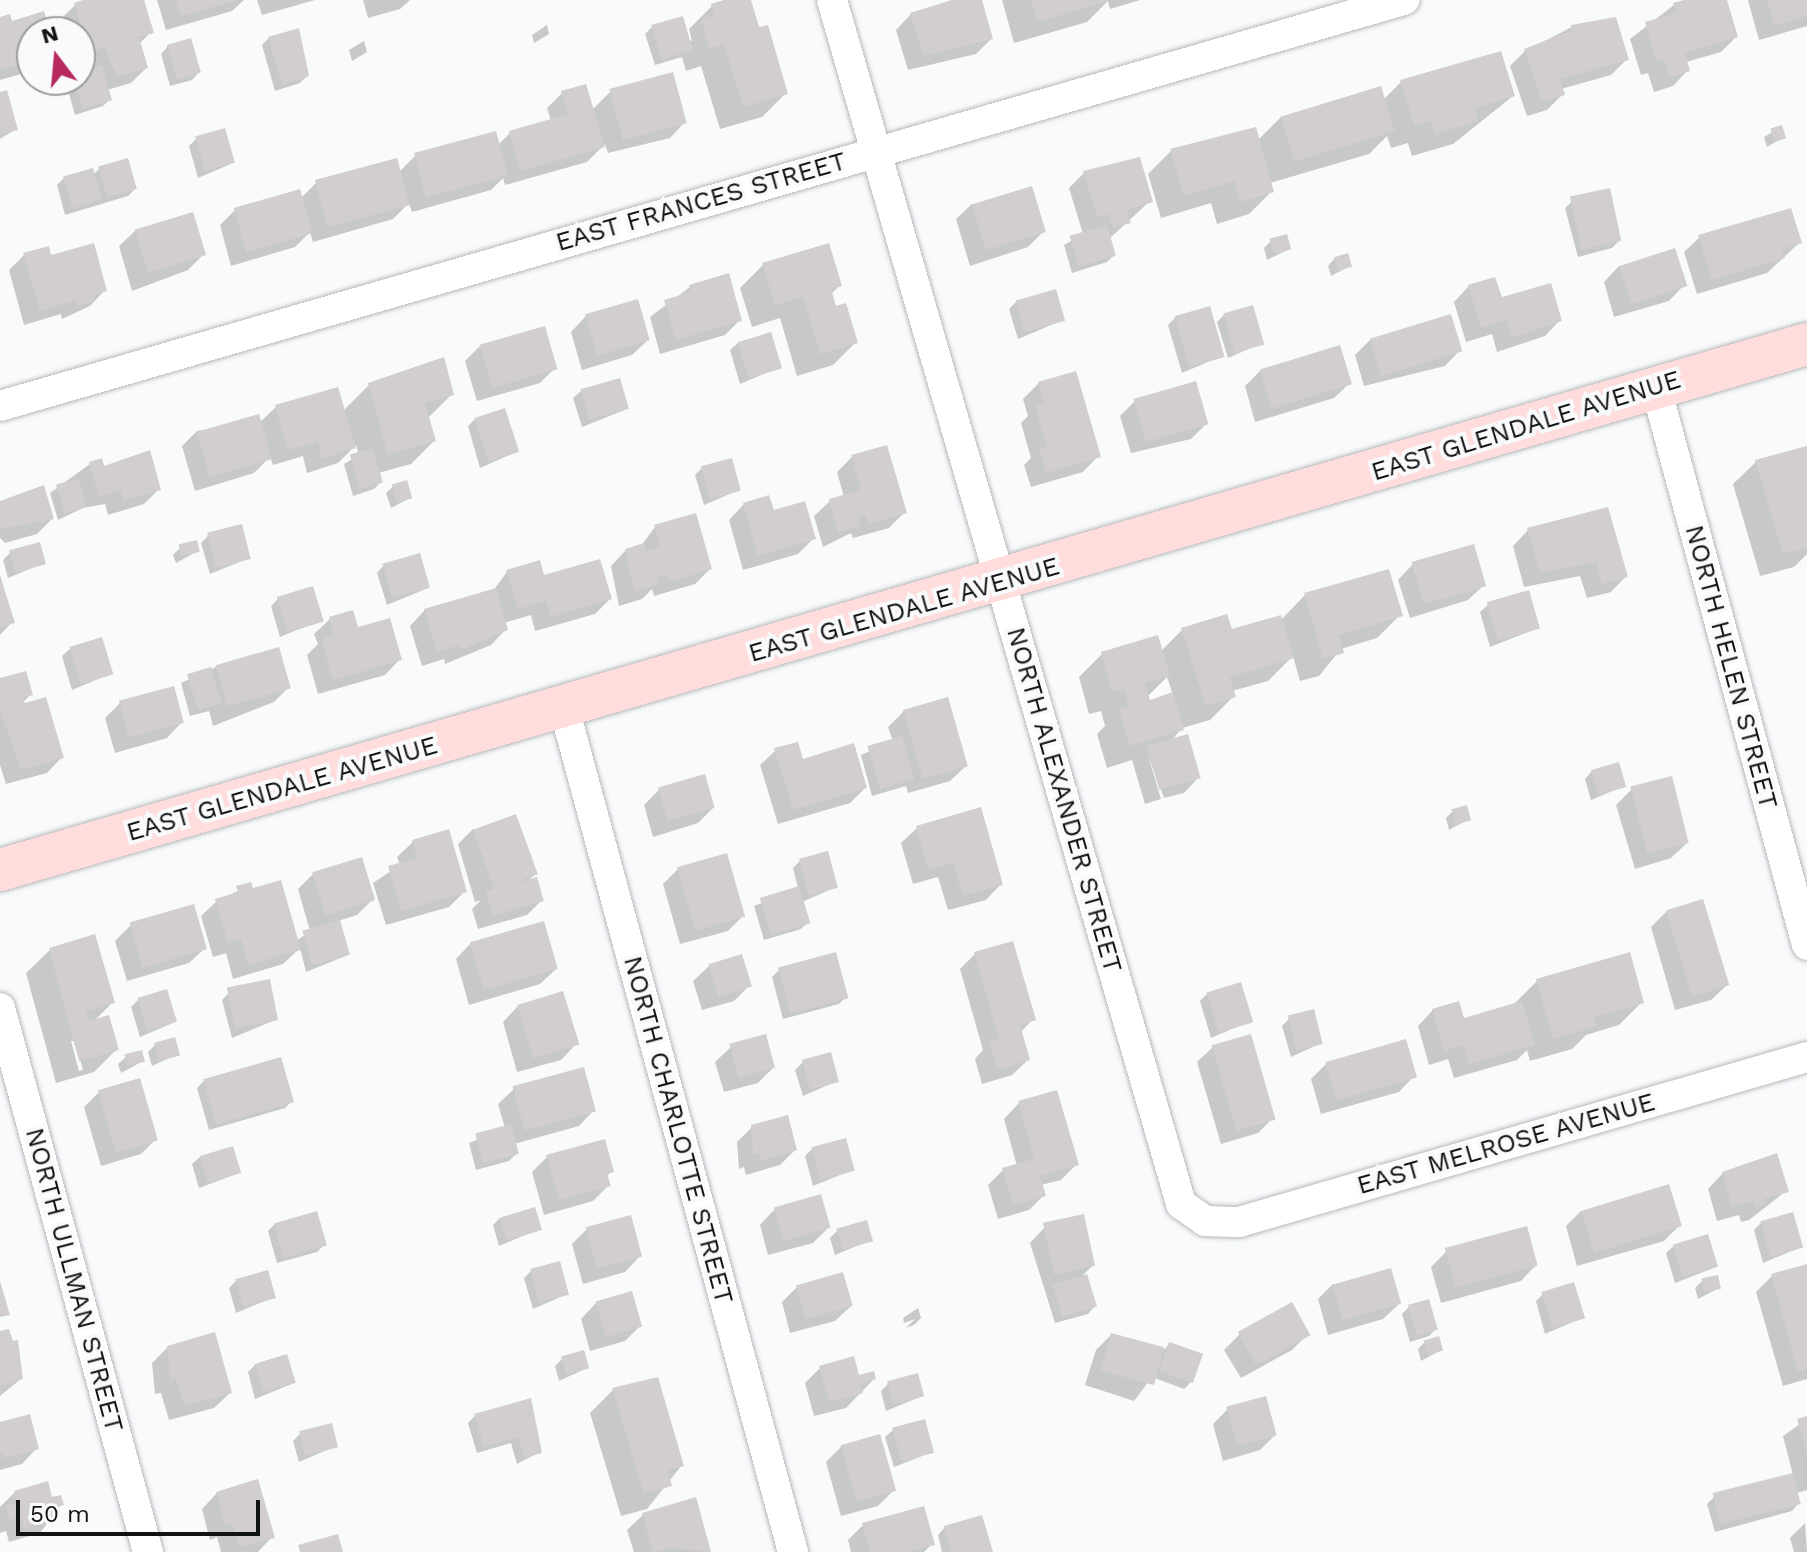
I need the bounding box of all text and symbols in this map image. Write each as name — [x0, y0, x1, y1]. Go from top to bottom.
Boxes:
north arrow — [16, 16, 96, 96]
text: N — [39, 20, 61, 49]
street label: EAST FRANCES STREET — [552, 146, 850, 258]
street label: EAST GLENDALE AVENUE — [1367, 364, 1685, 488]
street label: NORTH HELEN STREET — [1678, 522, 1784, 812]
street label: EAST GLENDALE AVENUE — [744, 550, 1064, 670]
street label: NORTH ALEXANDER STREET — [1000, 623, 1128, 977]
street label: EAST GLENDALE AVENUE — [122, 729, 442, 849]
street label: NORTH CHARLOTTE STREET — [617, 953, 739, 1307]
street label: EAST MELROSE AVENUE — [1353, 1086, 1659, 1202]
street label: NORTH ULLMAN STREET — [18, 1125, 130, 1435]
scale bar — [20, 1484, 264, 1534]
text: 50 m — [30, 1500, 90, 1528]

